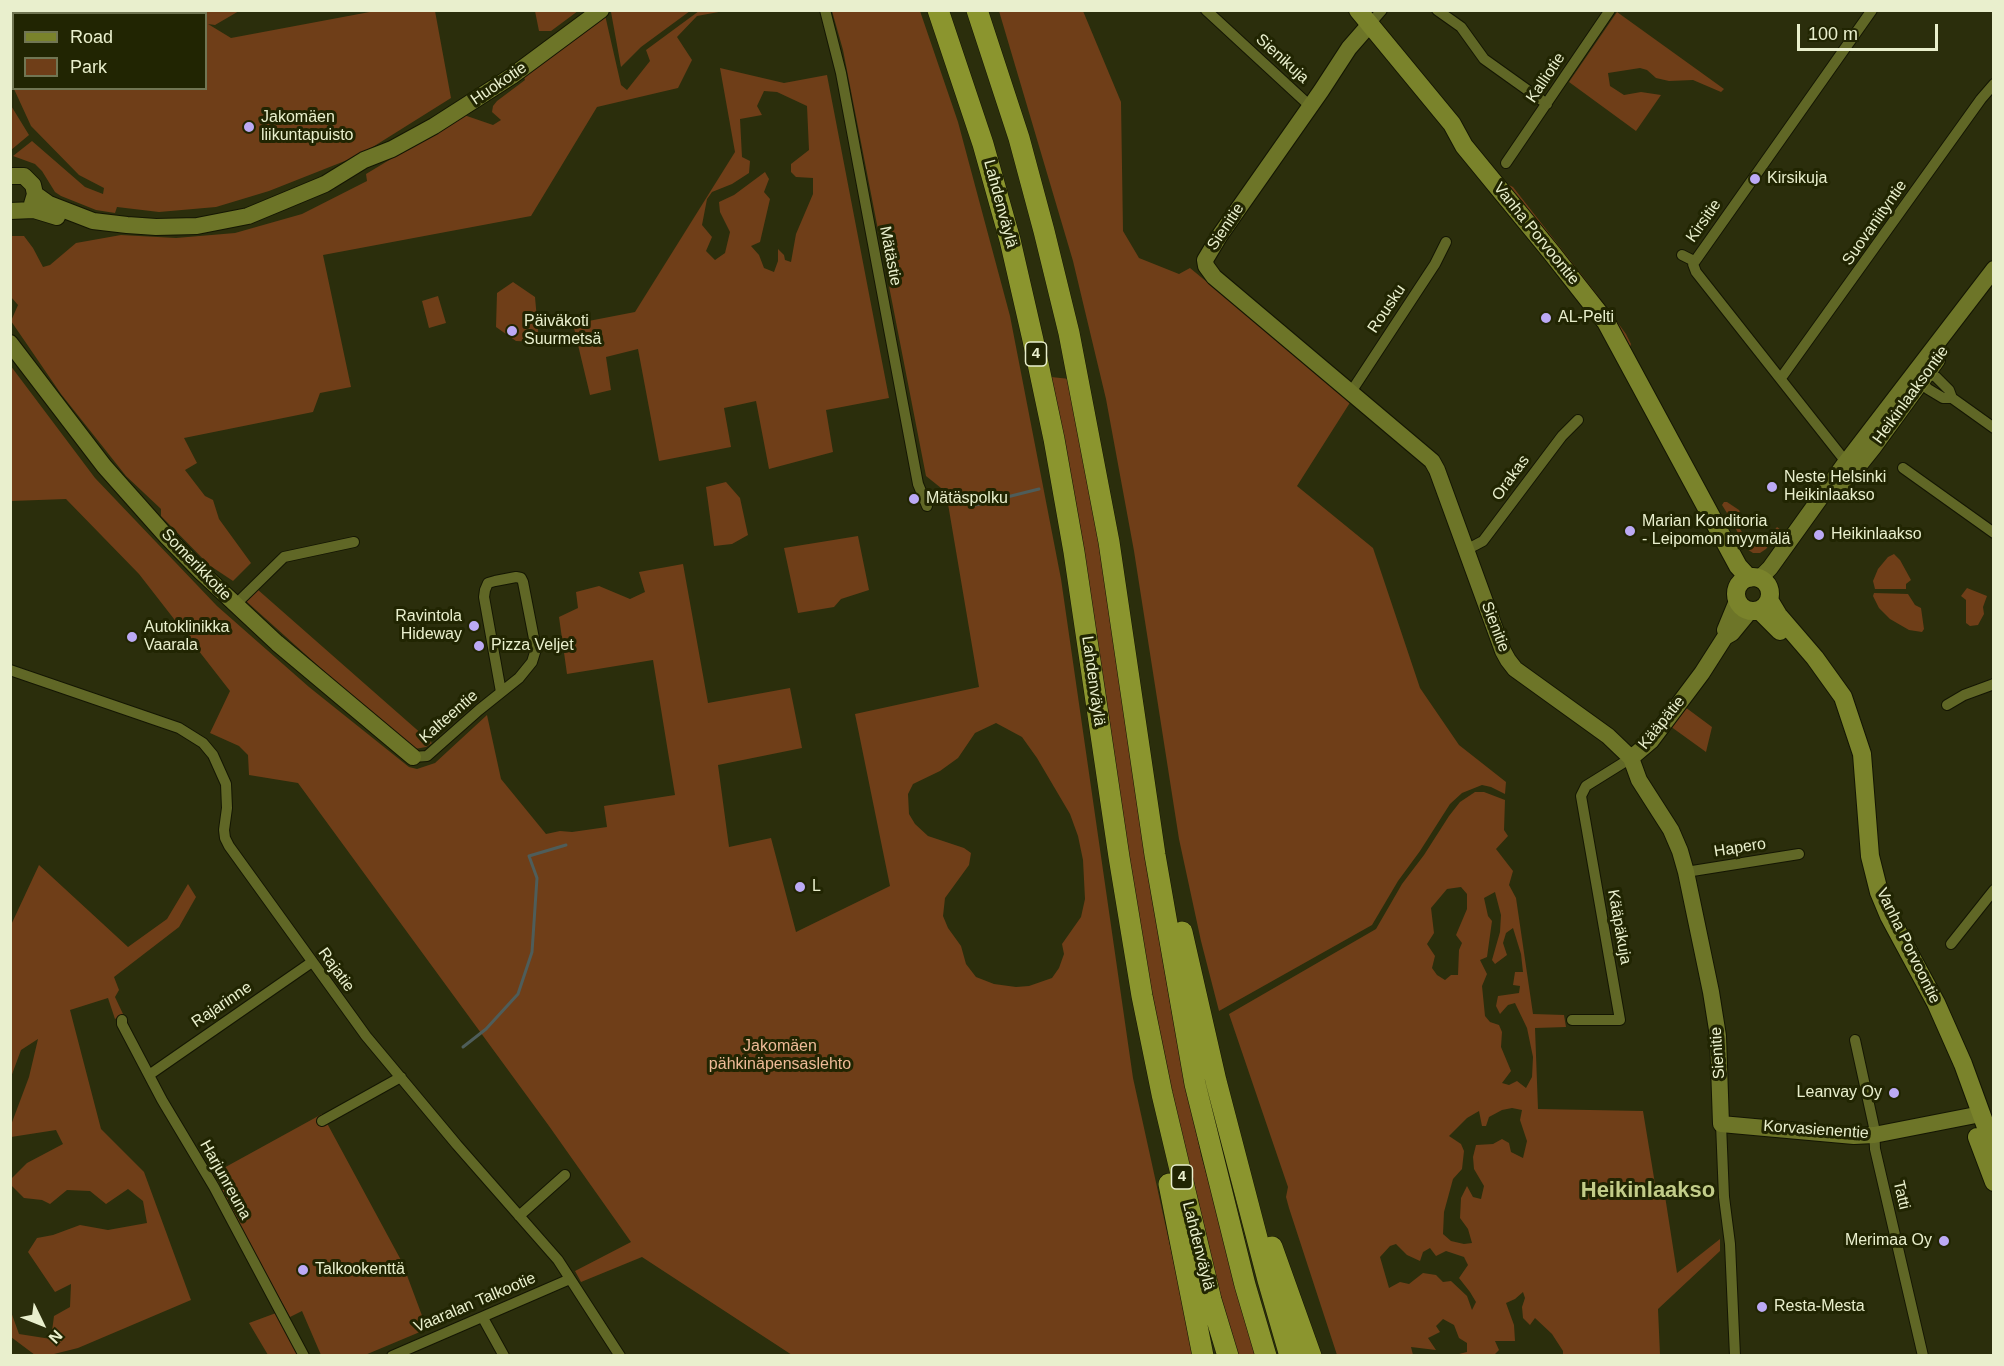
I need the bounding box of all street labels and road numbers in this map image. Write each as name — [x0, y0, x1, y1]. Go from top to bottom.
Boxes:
street label: Sienikuja — [1251, 30, 1313, 88]
street label: Kalliotie — [1522, 49, 1570, 107]
street label: Huokotie — [467, 58, 531, 110]
street label: Lahdenväylä — [979, 158, 1021, 250]
street label: Suovaniityntie — [1839, 177, 1911, 269]
street label: Vanha Porvoontie — [1489, 179, 1583, 289]
street label: Kirsitie — [1682, 196, 1726, 246]
street label: Sienitie — [1203, 200, 1249, 254]
street label: Mätästie — [875, 224, 905, 288]
street label: Rousku — [1364, 281, 1410, 337]
road number: 4 — [1026, 342, 1046, 366]
street label: Heikinlaaksontie — [1869, 342, 1953, 448]
street label: Orakas — [1488, 451, 1534, 505]
street label: Somerikkotie — [157, 525, 235, 605]
street label: Sienitie — [1477, 599, 1513, 655]
street label: Lahdenväylä — [1077, 635, 1109, 727]
street label: Kalteentie — [416, 686, 482, 748]
street label: Kääpätie — [1635, 692, 1689, 754]
street label: Hapero — [1713, 834, 1767, 862]
street label: Vanha Porvoontie — [1872, 885, 1944, 1007]
street label: Kääpäkuja — [1603, 888, 1635, 966]
street label: Rajatie — [314, 944, 358, 996]
street label: Rajarinne — [188, 978, 256, 1032]
street label: Sienitie — [1707, 1026, 1729, 1080]
street label: Korvasienentie — [1763, 1117, 1869, 1143]
street label: Harjunreuna — [195, 1137, 255, 1223]
road number: 4 — [1172, 1165, 1192, 1189]
street label: Tatti — [1888, 1179, 1914, 1211]
street label: Lahdenväylä — [1178, 1200, 1218, 1292]
street label: Vaaralan Talkootie — [411, 1269, 539, 1337]

